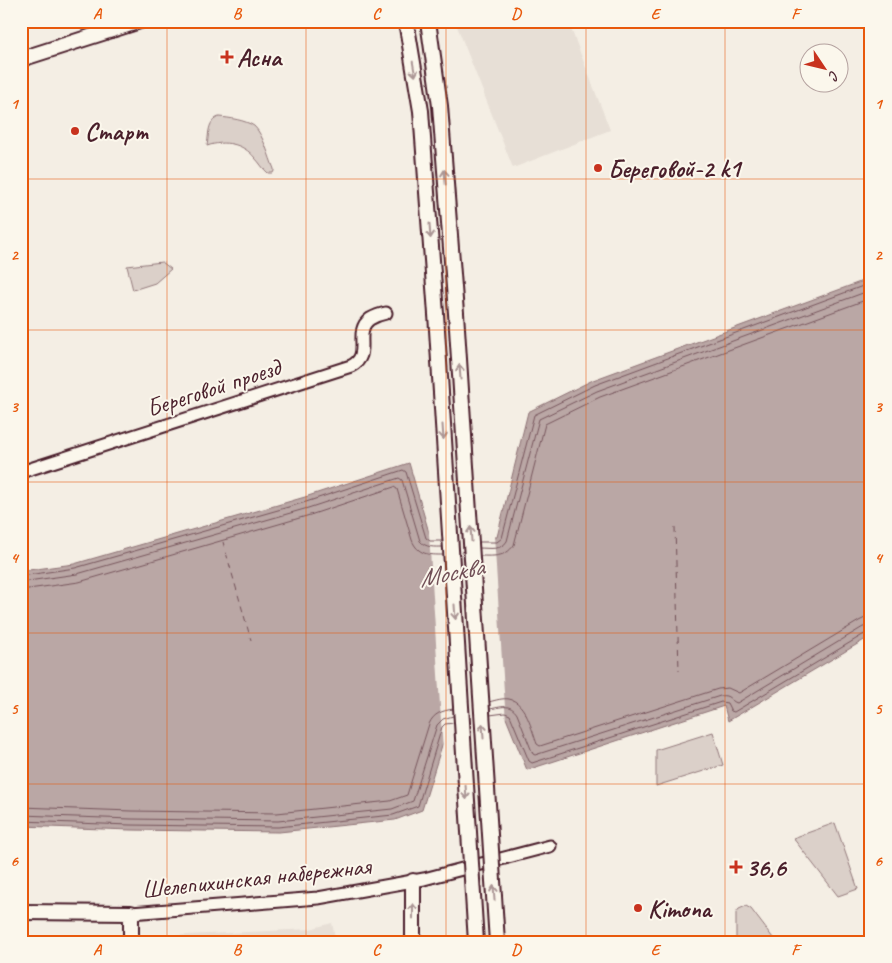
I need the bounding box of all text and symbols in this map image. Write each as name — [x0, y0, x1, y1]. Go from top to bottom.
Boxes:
text: A — [93, 4, 103, 24]
text: B — [233, 4, 243, 24]
text: C — [372, 4, 382, 24]
text: D — [511, 4, 522, 24]
text: E — [651, 4, 662, 24]
text: F — [791, 4, 802, 24]
place label: Асна — [237, 42, 283, 74]
north arrow — [800, 42, 850, 92]
marker: Асна — [221, 51, 233, 63]
one-way arrow — [410, 61, 420, 77]
text: С — [824, 67, 843, 85]
text: 1 — [10, 94, 19, 114]
text: 1 — [874, 94, 883, 114]
place label: Старт — [85, 116, 149, 148]
marker: Старт — [69, 125, 81, 137]
place label: Береговой-2 k1 — [608, 153, 743, 185]
marker: Береговой-2 k1 — [592, 162, 604, 174]
one-way arrow — [441, 169, 450, 185]
one-way arrow — [425, 223, 435, 239]
text: 2 — [10, 245, 19, 265]
text: 2 — [874, 245, 883, 265]
street label: Береговой проезд — [142, 351, 286, 425]
one-way arrow — [456, 364, 465, 380]
text: 3 — [10, 397, 19, 417]
text: 3 — [874, 397, 883, 417]
one-way arrow — [439, 424, 448, 440]
one-way arrow — [466, 526, 475, 542]
text: 4 — [10, 548, 19, 568]
text: 4 — [874, 548, 883, 568]
water label: Москва — [416, 550, 489, 595]
one-way arrow — [450, 604, 459, 620]
text: 5 — [11, 699, 20, 719]
text: 5 — [875, 699, 884, 719]
one-way arrow — [479, 723, 488, 739]
one-way arrow — [462, 783, 471, 799]
street label: Шелепихинская набережная — [140, 850, 374, 906]
text: 6 — [10, 851, 19, 871]
text: 6 — [874, 851, 883, 871]
place label: 36,6 — [746, 852, 788, 884]
marker: 36,6 — [730, 861, 742, 873]
one-way arrow — [489, 885, 498, 901]
place label: Kimona — [648, 893, 714, 925]
marker: Kimona — [632, 902, 644, 914]
one-way arrow — [408, 903, 418, 920]
text: A — [93, 940, 103, 960]
text: B — [233, 940, 243, 960]
text: C — [372, 940, 382, 960]
text: D — [511, 940, 522, 960]
text: E — [651, 940, 662, 960]
text: F — [791, 940, 802, 960]

